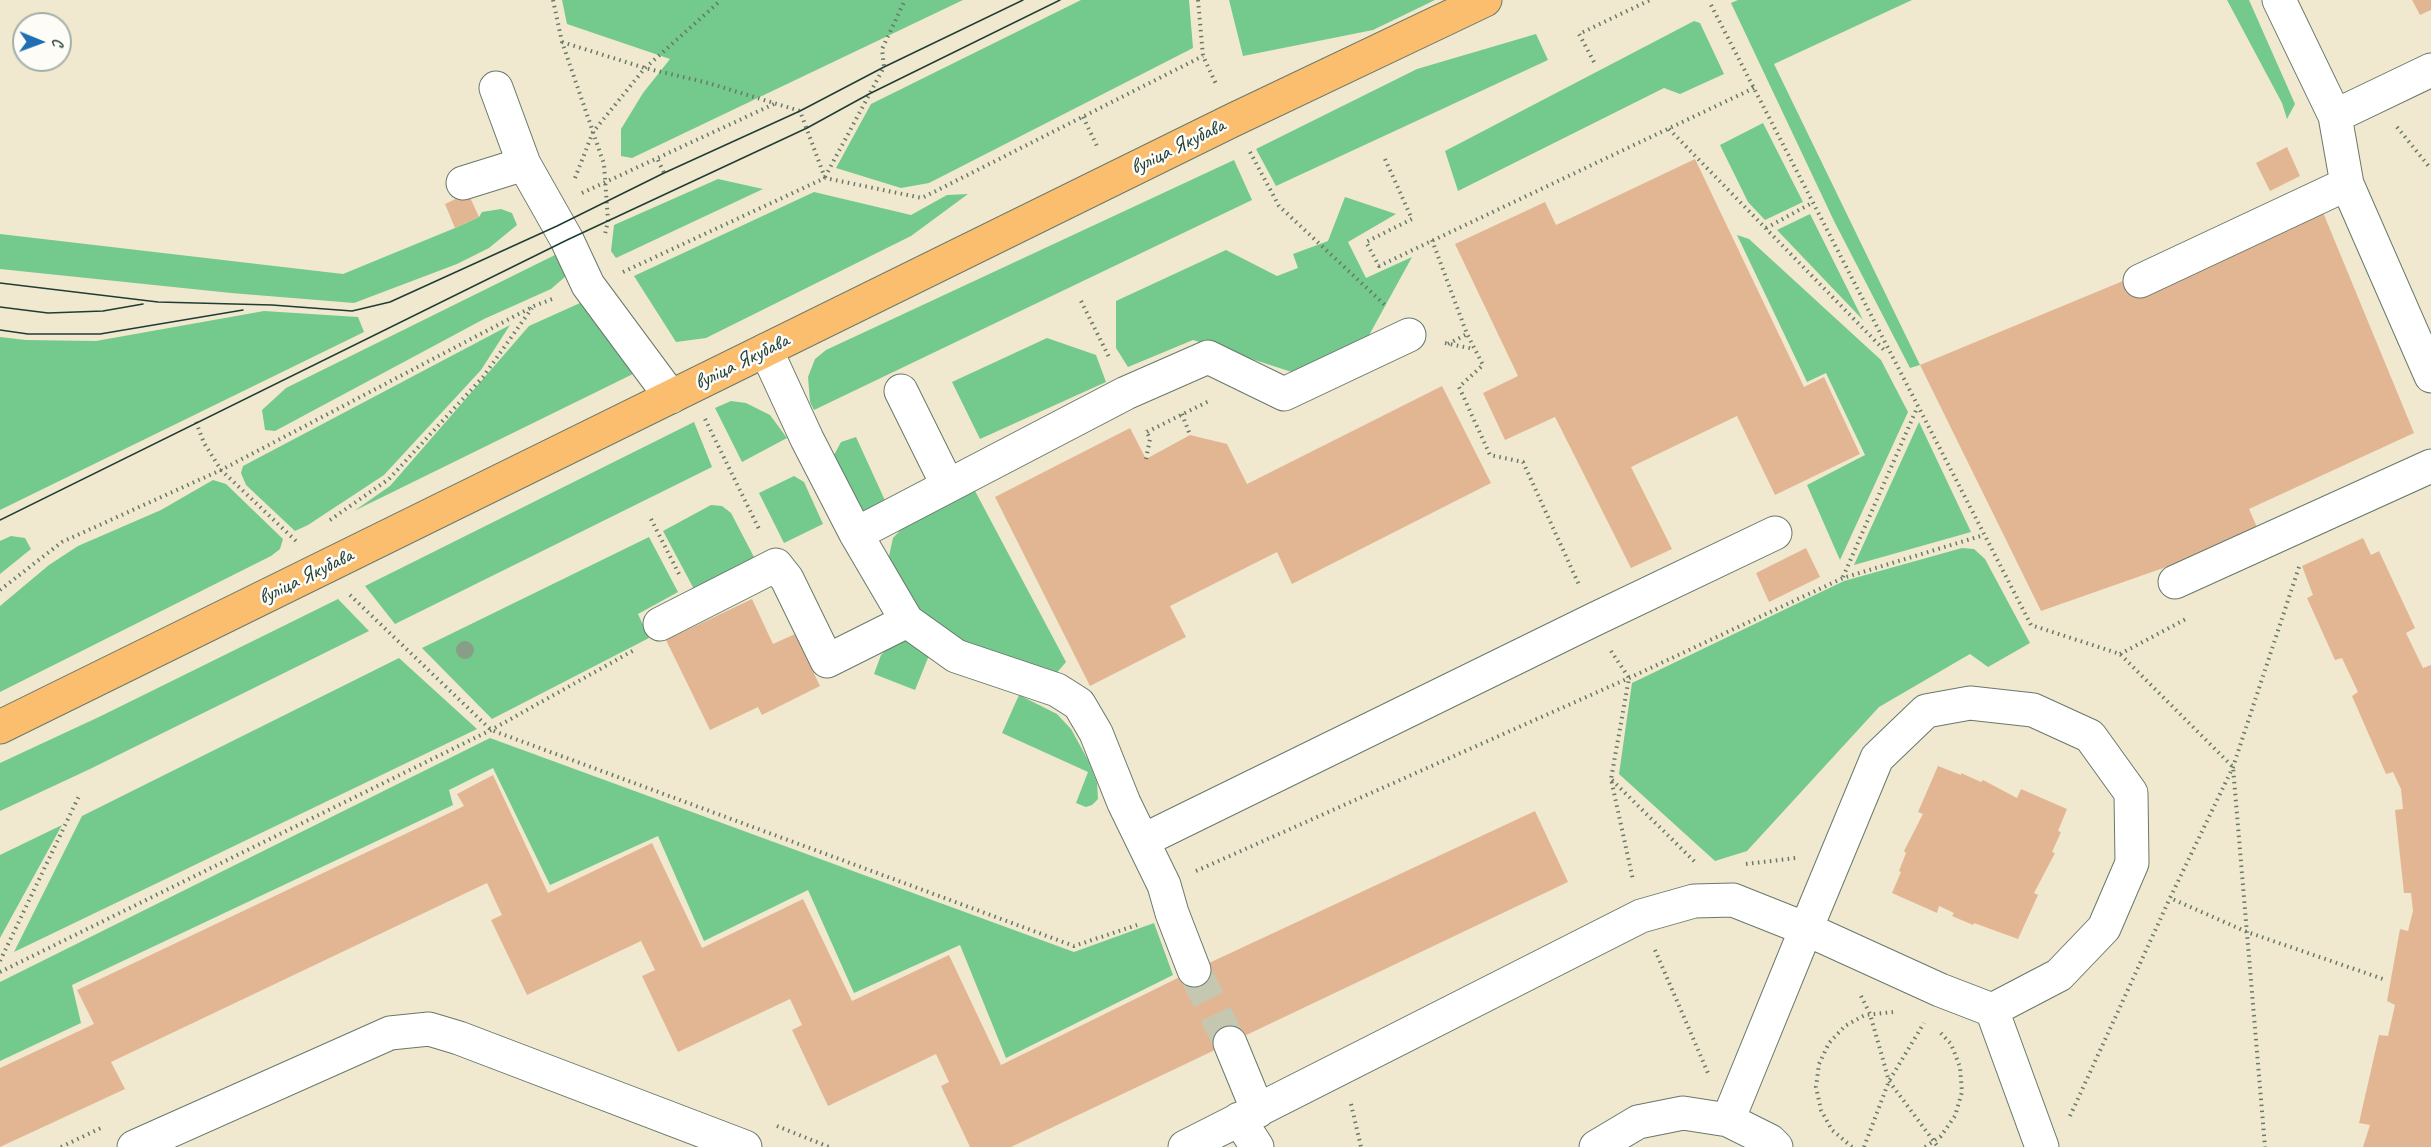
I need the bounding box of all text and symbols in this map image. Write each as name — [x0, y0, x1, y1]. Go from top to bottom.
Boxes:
north arrow — [12, 12, 72, 72]
text: С — [48, 38, 68, 46]
street label: вуліца Якубава — [1127, 113, 1229, 181]
street label: вуліца Якубава — [691, 328, 793, 396]
street label: вуліца Якубава — [255, 543, 357, 611]

